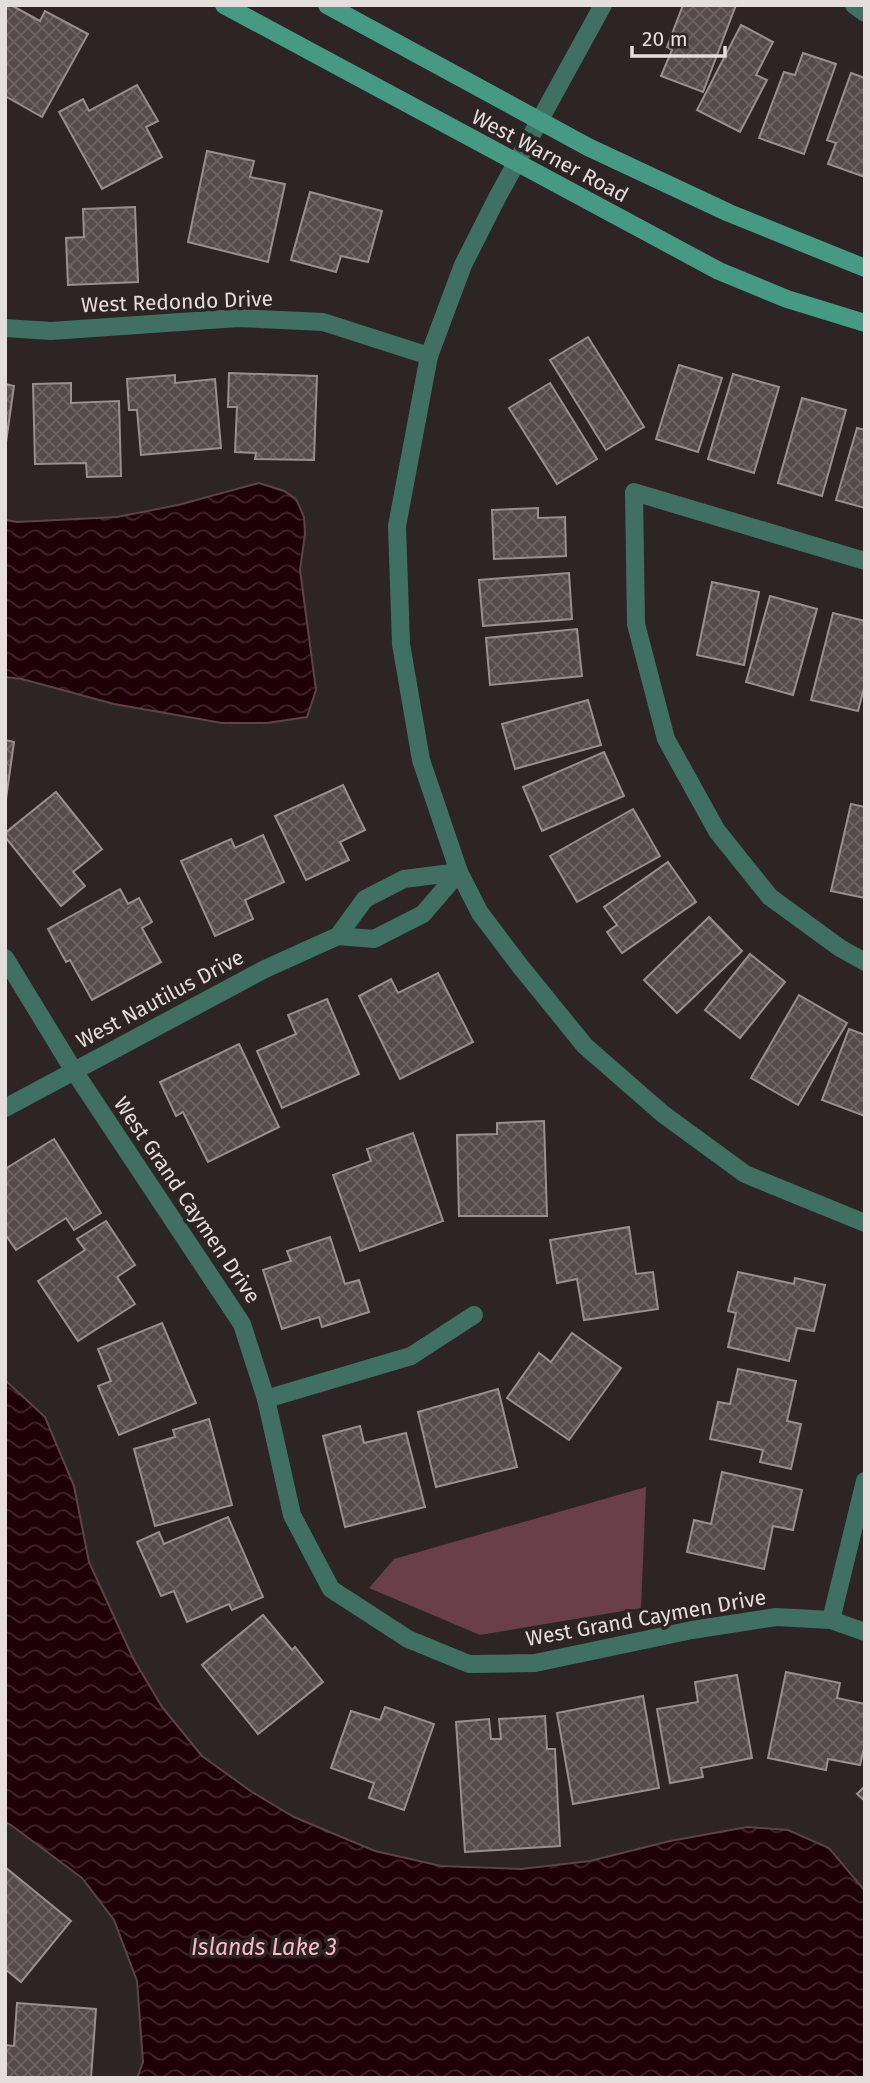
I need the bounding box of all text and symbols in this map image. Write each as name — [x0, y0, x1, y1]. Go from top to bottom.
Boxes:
scale bar — [632, 14, 725, 58]
text: 20 m — [642, 26, 688, 52]
street label: West Warner Road — [467, 104, 633, 208]
street label: West Redondo Drive — [81, 286, 273, 318]
street label: West Nautilus Drive — [72, 944, 248, 1054]
street label: West Grand Caymen Drive — [108, 1092, 266, 1308]
street label: West Grand Caymen Drive — [524, 1584, 768, 1652]
water label: Islands Lake 3 — [191, 1933, 337, 1961]

